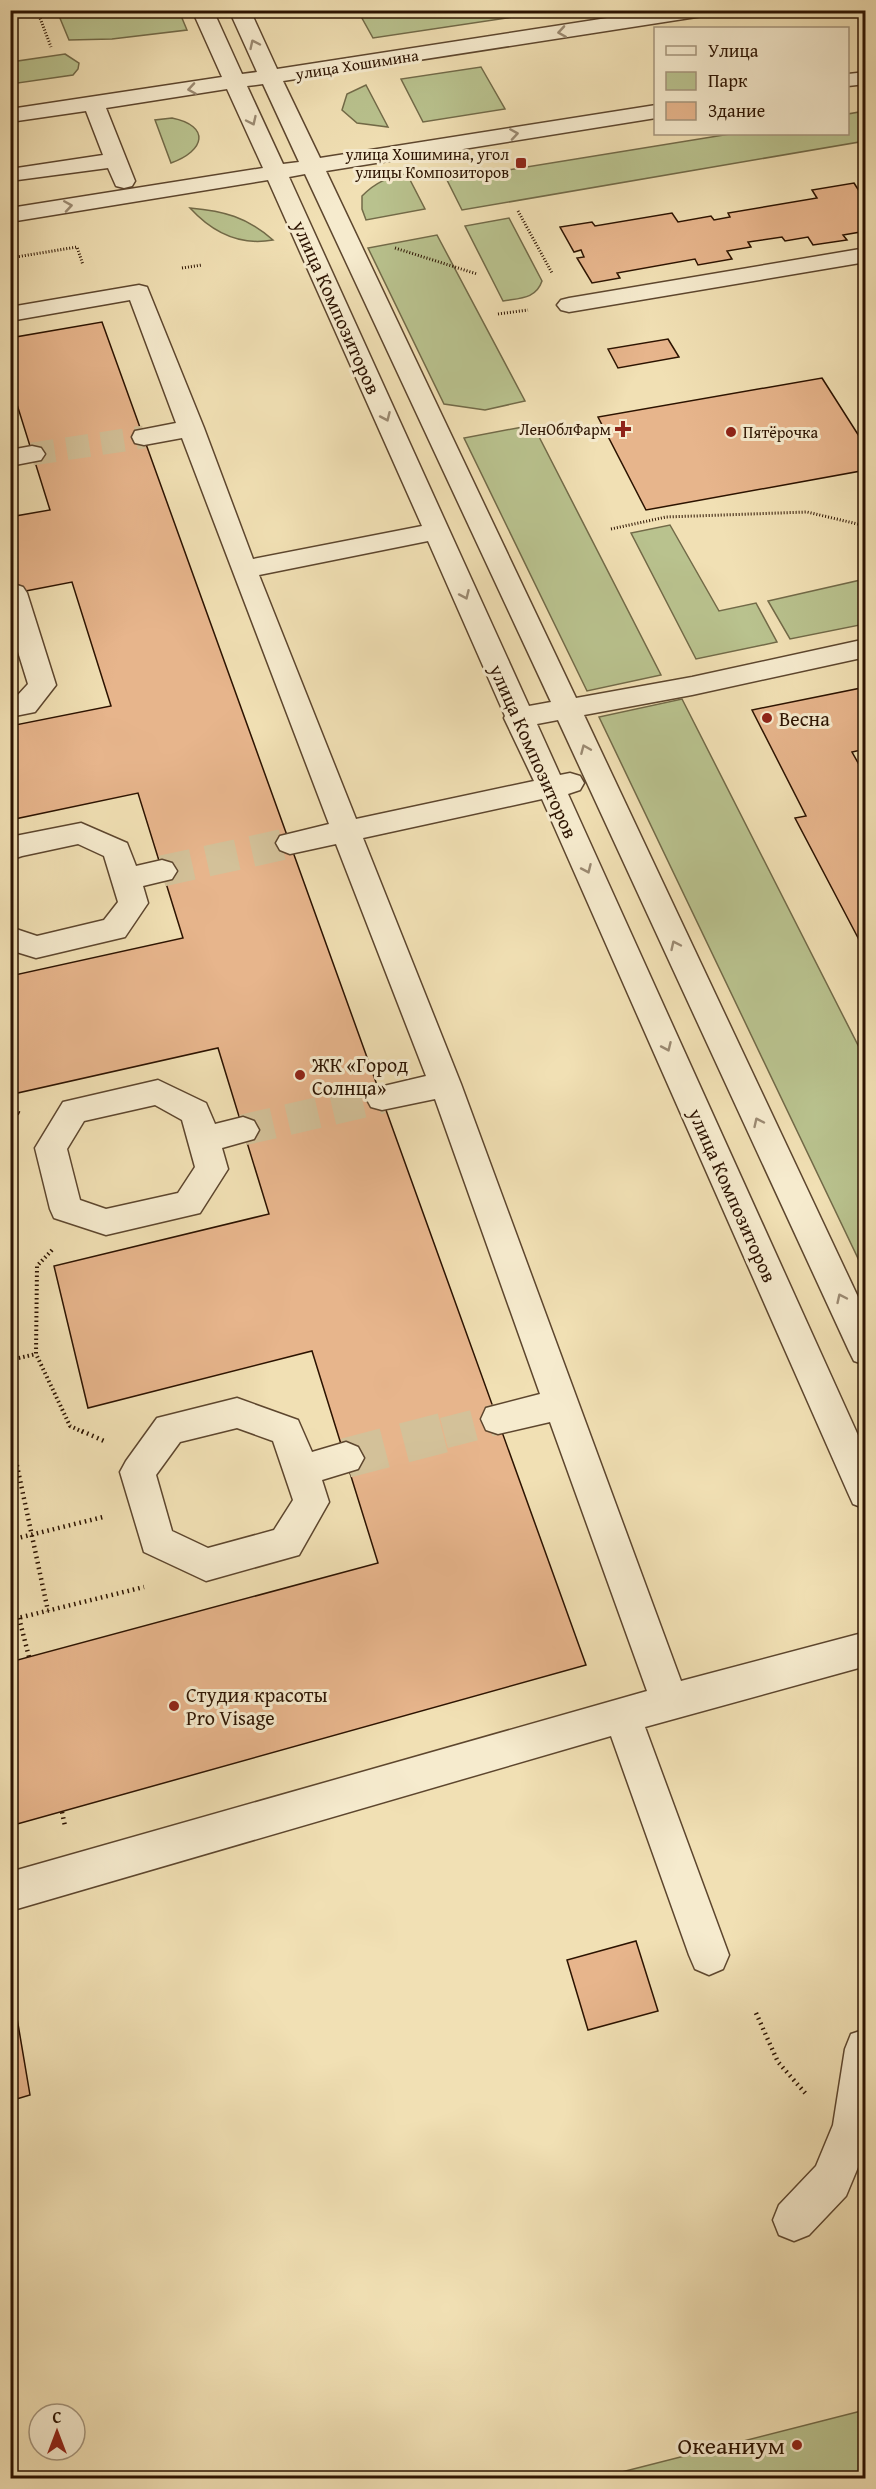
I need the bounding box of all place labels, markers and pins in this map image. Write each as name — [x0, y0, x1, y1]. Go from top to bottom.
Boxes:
place label: улица Хошимина, угол улицы Композиторов — [344, 142, 509, 184]
marker: улица Хошимина, угол улицы Композиторов — [514, 156, 528, 170]
place label: ЛенОблФарм — [519, 417, 611, 441]
place label: Пятёрочка — [743, 420, 818, 444]
marker: ЛенОблФарм — [616, 422, 630, 436]
marker: Пятёрочка — [724, 425, 738, 439]
place label: Весна — [779, 704, 830, 733]
marker: Весна — [760, 711, 774, 725]
place label: ЖК «Город Солнца» — [311, 1050, 408, 1102]
marker: ЖК «Город Солнца» — [293, 1068, 307, 1082]
place label: Студия красоты Pro Visage — [186, 1680, 328, 1732]
marker: Студия красоты Pro Visage — [167, 1699, 181, 1713]
place label: Океаниум — [678, 2428, 785, 2463]
marker: Океаниум — [790, 2438, 804, 2452]

